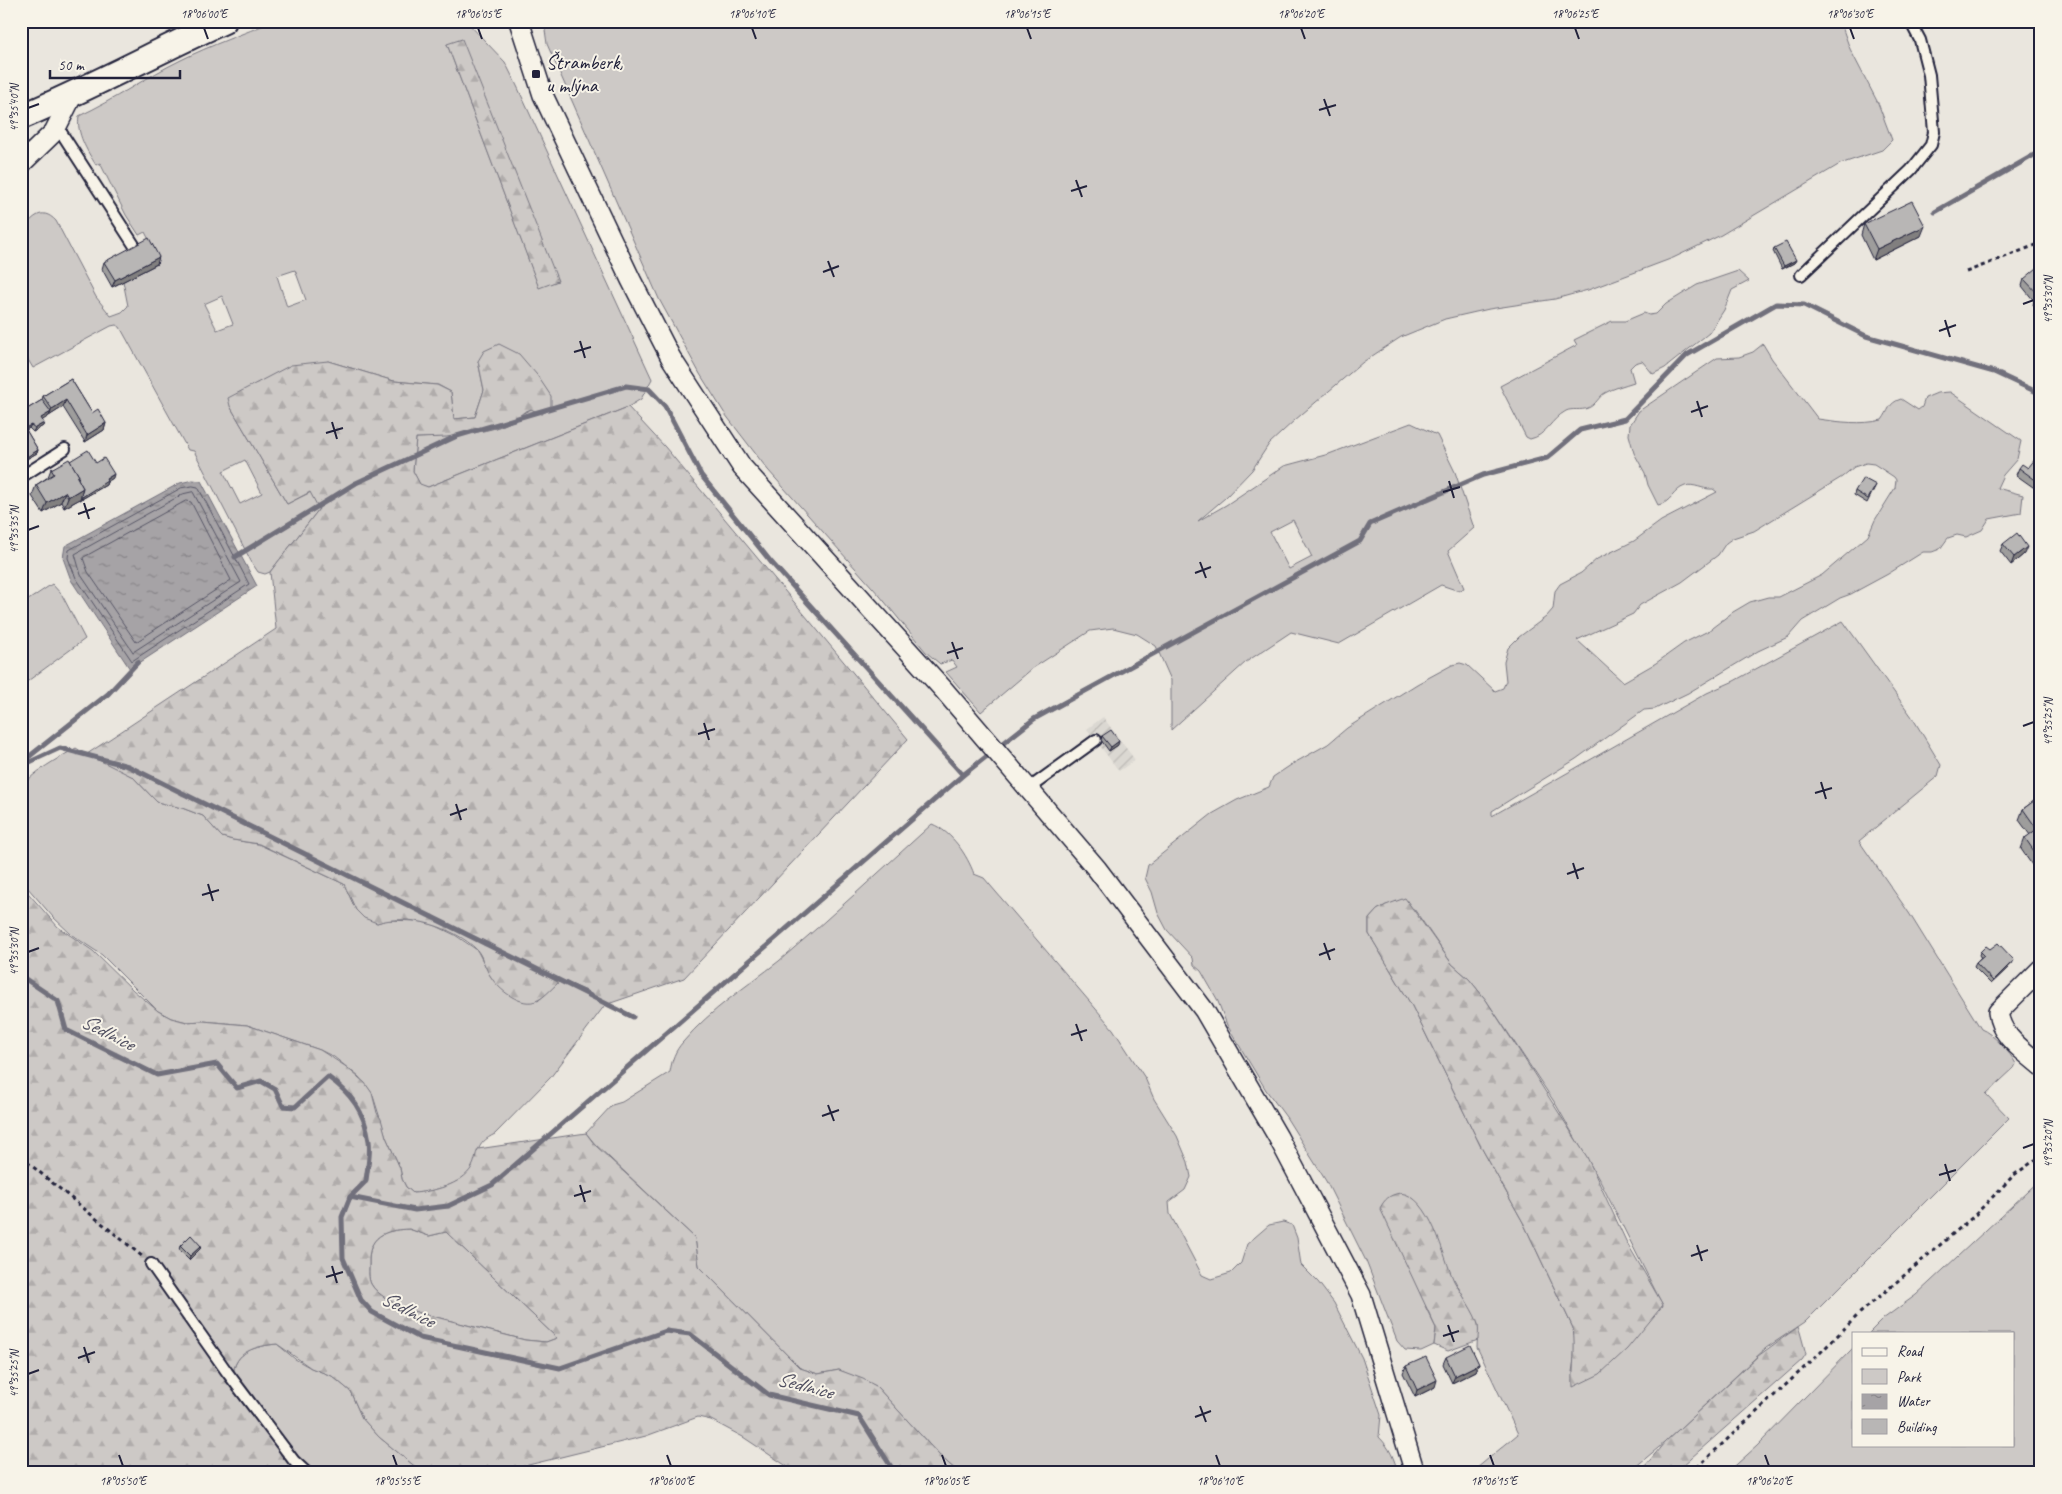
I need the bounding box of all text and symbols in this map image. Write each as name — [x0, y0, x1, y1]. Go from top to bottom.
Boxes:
text: 18°06'00"E — [181, 6, 229, 22]
text: 18°06'05"E — [455, 6, 503, 22]
text: 18°06'10"E — [729, 6, 777, 22]
text: 18°06'15"E — [1004, 6, 1052, 22]
text: 18°06'20"E — [1278, 6, 1326, 22]
text: 18°06'25"E — [1552, 6, 1600, 22]
text: 18°06'30"E — [1827, 6, 1875, 22]
scale bar — [50, 48, 180, 80]
place label: Štramberk, u mlýna — [546, 50, 623, 98]
text: 50 m — [58, 56, 85, 75]
marker: Štramberk, u mlýna — [530, 68, 542, 80]
text: 49°35'40"N — [6, 83, 22, 132]
text: 49°35'30"N — [2040, 275, 2056, 324]
text: 49°35'35"N — [6, 505, 22, 554]
text: 49°35'25"N — [2040, 697, 2056, 746]
text: 49°35'30"N — [6, 927, 22, 976]
water label: Sedlnice — [77, 1008, 142, 1058]
text: 49°35'20"N — [2040, 1119, 2056, 1168]
water label: Sedlnice — [377, 1285, 442, 1335]
legend — [1852, 1332, 2014, 1446]
text: Road — [1897, 1342, 1924, 1361]
text: 49°35'25"N — [6, 1349, 22, 1398]
water label: Sedlnice — [775, 1365, 839, 1406]
text: Park — [1897, 1368, 1922, 1387]
text: Water — [1897, 1392, 1931, 1411]
text: Building — [1897, 1418, 1937, 1437]
text: 18°05'50"E — [100, 1473, 148, 1489]
text: 18°05'55"E — [374, 1473, 422, 1489]
text: 18°06'00"E — [648, 1473, 696, 1489]
text: 18°06'05"E — [923, 1473, 971, 1489]
text: 18°06'10"E — [1197, 1473, 1245, 1489]
text: 18°06'15"E — [1471, 1473, 1519, 1489]
text: 18°06'20"E — [1746, 1473, 1794, 1489]

